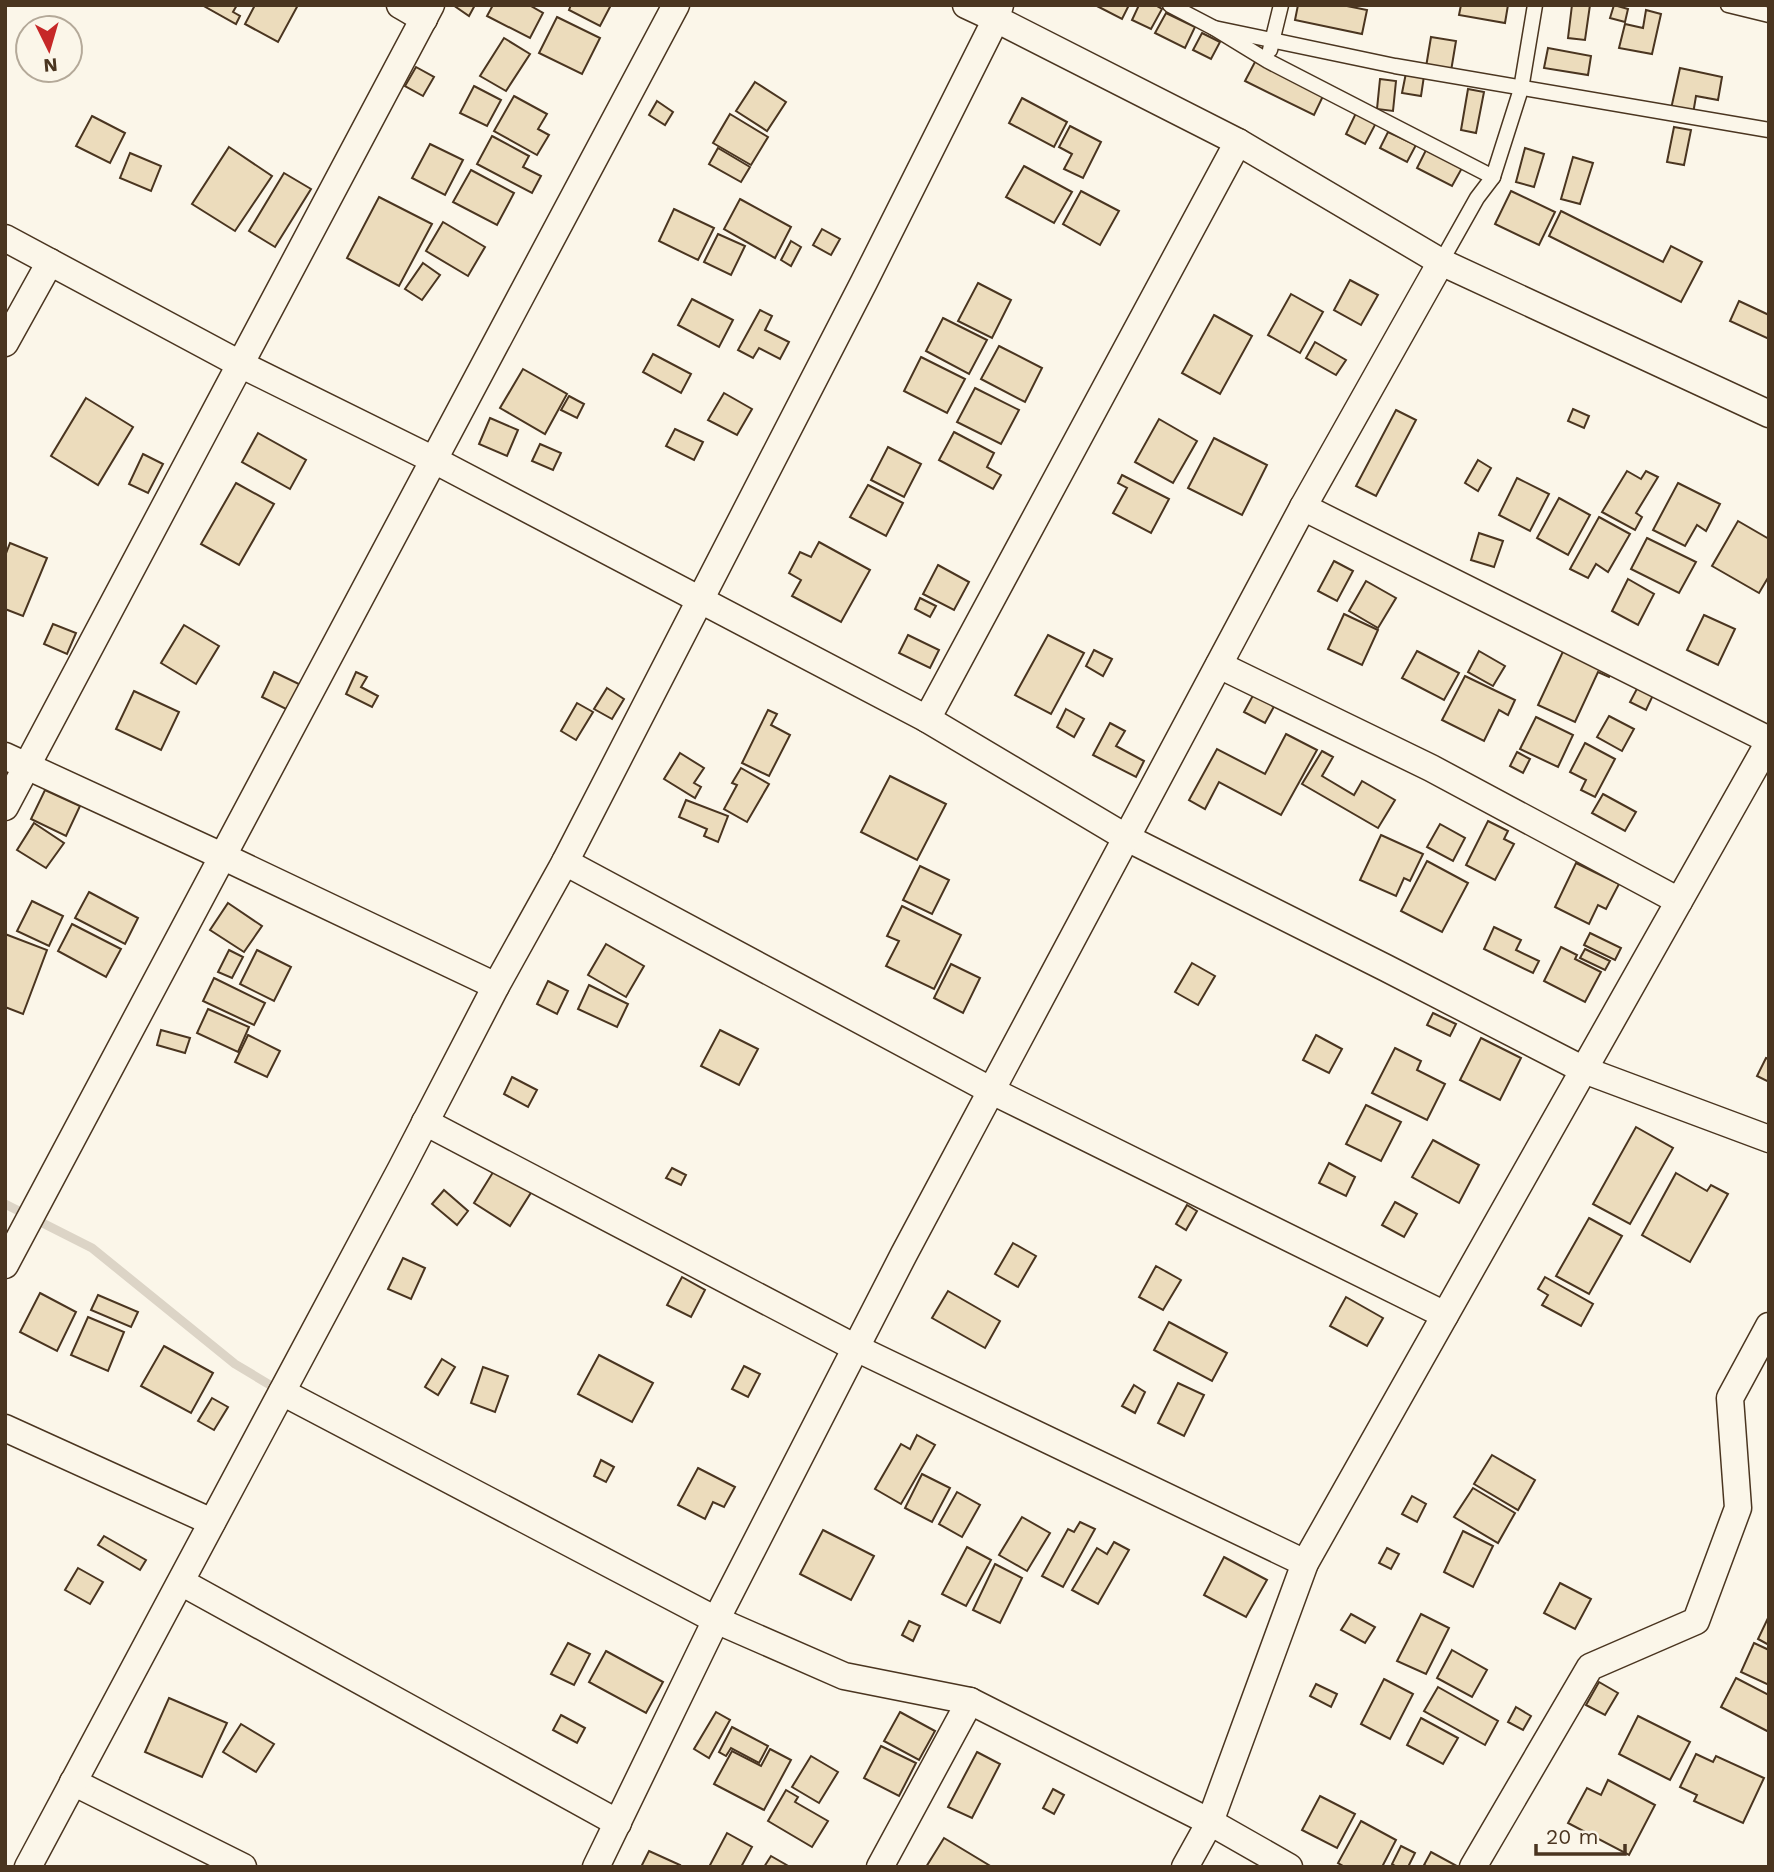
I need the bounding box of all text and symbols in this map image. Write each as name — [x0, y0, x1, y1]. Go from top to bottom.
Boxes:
north arrow — [14, 14, 84, 84]
text: N — [42, 53, 58, 78]
scale bar — [1536, 1812, 1625, 1856]
text: 20 m — [1546, 1824, 1598, 1849]

